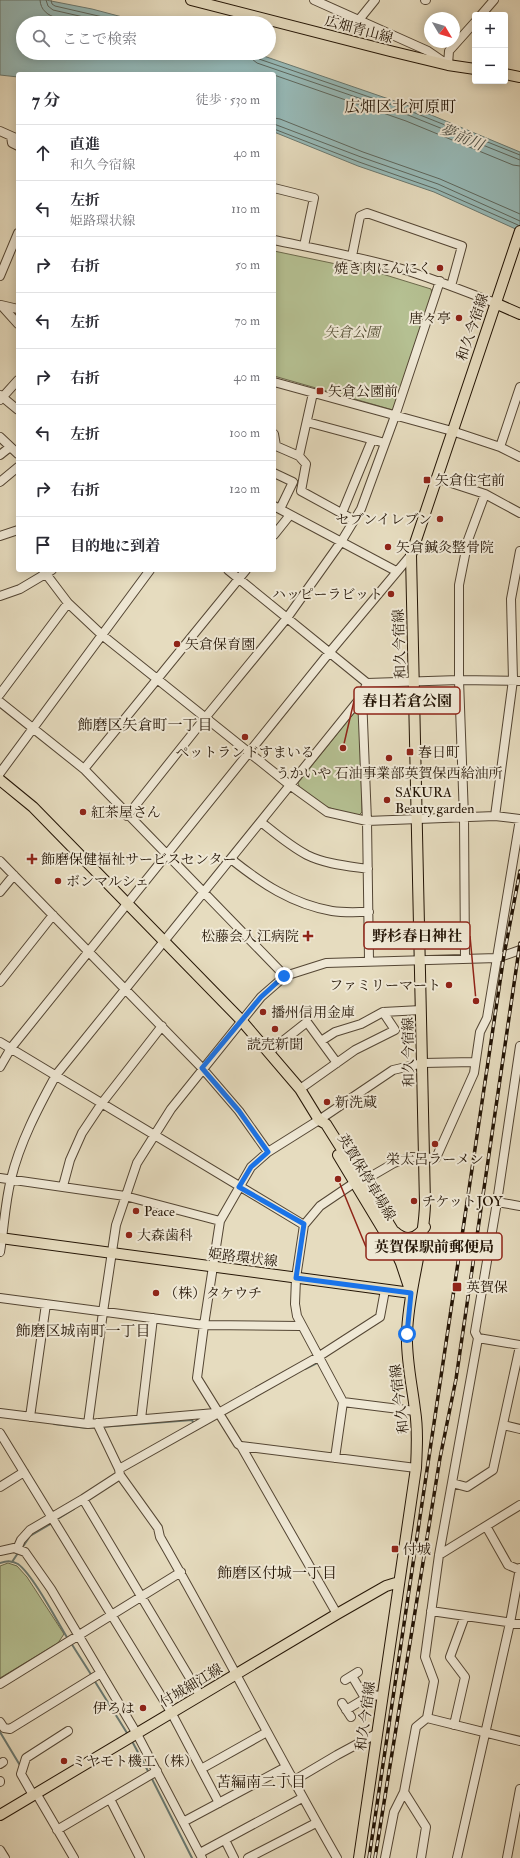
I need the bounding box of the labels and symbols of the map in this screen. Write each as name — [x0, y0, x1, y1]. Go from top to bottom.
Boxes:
street label: 広畑青山線 — [323, 12, 395, 47]
north arrow — [424, 12, 460, 48]
district label: 広畑区北河原町 — [344, 97, 456, 117]
water label: 夢前川 — [437, 120, 488, 156]
place label: 焼き肉にんにく — [334, 260, 432, 277]
marker: 焼き肉にんにく — [435, 263, 445, 273]
street label: 和久今宿線 — [453, 291, 492, 363]
place label: 唐々亭 — [409, 310, 451, 327]
marker: 唐々亭 — [454, 313, 464, 323]
park label: 矢倉公園 — [324, 324, 382, 341]
place label: 矢倉公園前 — [328, 383, 398, 400]
marker: 矢倉公園前 — [315, 386, 325, 396]
place label: 矢倉住宅前 — [435, 472, 505, 489]
marker: 矢倉住宅前 — [422, 475, 432, 485]
place label: セブンイレブン — [336, 511, 432, 528]
marker: セブンイレブン — [435, 514, 445, 524]
place label: 矢倉鍼灸整骨院 — [396, 539, 494, 556]
marker: 矢倉鍼灸整骨院 — [383, 542, 393, 552]
place label: ハッピーラビット — [272, 586, 383, 603]
marker: ハッピーラビット — [386, 589, 396, 599]
street label: 和久今宿線 — [390, 609, 409, 679]
place label: 矢倉保育園 — [185, 636, 255, 653]
marker: 矢倉保育園 — [172, 639, 182, 649]
callout: 春日若倉公園 — [354, 687, 460, 714]
text: 春日若倉公園 — [362, 692, 452, 711]
district label: 飾磨区矢倉町一丁目 — [77, 716, 213, 735]
marker: ペットランドすまいる — [240, 732, 250, 742]
place label: ペットランドすまいる — [175, 744, 315, 761]
place label: 春日町 — [418, 744, 460, 761]
marker: 春日町 — [405, 747, 415, 757]
marker: うかいや 石油事業部英賀保西給油所 — [384, 753, 394, 763]
place label: うかいや 石油事業部英賀保西給油所 — [276, 765, 502, 782]
place label: SAKURA Beauty garden — [395, 784, 474, 818]
marker: SAKURA Beauty garden — [382, 795, 392, 805]
place label: 紅茶屋さん — [91, 804, 161, 821]
marker: 紅茶屋さん — [78, 807, 88, 817]
place label: 飾磨保健福祉サービスセンター — [41, 851, 236, 868]
marker: 飾磨保健福祉サービスセンター — [26, 853, 38, 865]
place label: ボンマルシェ — [66, 873, 149, 890]
marker: ボンマルシェ — [53, 876, 63, 886]
callout: 野杉春日神社 — [364, 922, 470, 949]
text: 野杉春日神社 — [372, 927, 462, 946]
place label: 松藤会入江病院 — [201, 928, 299, 945]
marker: 松藤会入江病院 — [302, 930, 314, 942]
route end — [275, 967, 293, 985]
place label: ファミリーマート — [329, 977, 441, 994]
marker: ファミリーマート — [444, 980, 454, 990]
place label: 播州信用金庫 — [271, 1004, 355, 1021]
marker: 播州信用金庫 — [258, 1007, 268, 1017]
street label: 和久今宿線 — [399, 1017, 418, 1087]
marker: 読売新聞 — [270, 1024, 280, 1034]
place label: 読売新聞 — [247, 1036, 303, 1053]
place label: 新洗蔵 — [335, 1094, 377, 1111]
marker: 新洗蔵 — [322, 1097, 332, 1107]
street label: 英賀保停車場線 — [334, 1131, 399, 1224]
marker: 栄太呂ラーメン — [430, 1139, 440, 1149]
place label: 栄太呂ラーメン — [386, 1151, 484, 1168]
place label: チケットJOY — [422, 1193, 503, 1210]
marker: チケットJOY — [409, 1196, 419, 1206]
place label: Peace — [144, 1203, 175, 1220]
marker: Peace — [131, 1206, 141, 1216]
place label: 大森歯科 — [137, 1227, 193, 1244]
marker: 大森歯科 — [124, 1230, 134, 1240]
callout: 英賀保駅前郵便局 — [366, 1233, 502, 1260]
text: 英賀保駅前郵便局 — [374, 1238, 494, 1257]
street label: 姫路環状線 — [207, 1245, 279, 1270]
place label: 英賀保 — [466, 1279, 508, 1296]
marker: 英賀保 — [451, 1281, 463, 1293]
place label: （株）タケウチ — [164, 1285, 262, 1302]
marker: （株）タケウチ — [151, 1288, 161, 1298]
district label: 飾磨区城南町一丁目 — [15, 1322, 151, 1341]
route start — [398, 1325, 416, 1343]
street label: 和久今宿線 — [387, 1363, 412, 1435]
place label: 付城 — [403, 1541, 431, 1558]
marker: 付城 — [390, 1544, 400, 1554]
district label: 飾磨区付城一丁目 — [217, 1564, 337, 1583]
street label: 付城細江線 — [157, 1660, 226, 1711]
street label: 和久今宿線 — [352, 1680, 379, 1752]
place label: 伊ろは — [93, 1700, 135, 1717]
marker: 伊ろは — [138, 1703, 148, 1713]
place label: ミヤモト機工（株） — [72, 1753, 198, 1770]
marker: ミヤモト機工（株） — [59, 1756, 69, 1766]
district label: 苫編南二丁目 — [216, 1773, 306, 1792]

